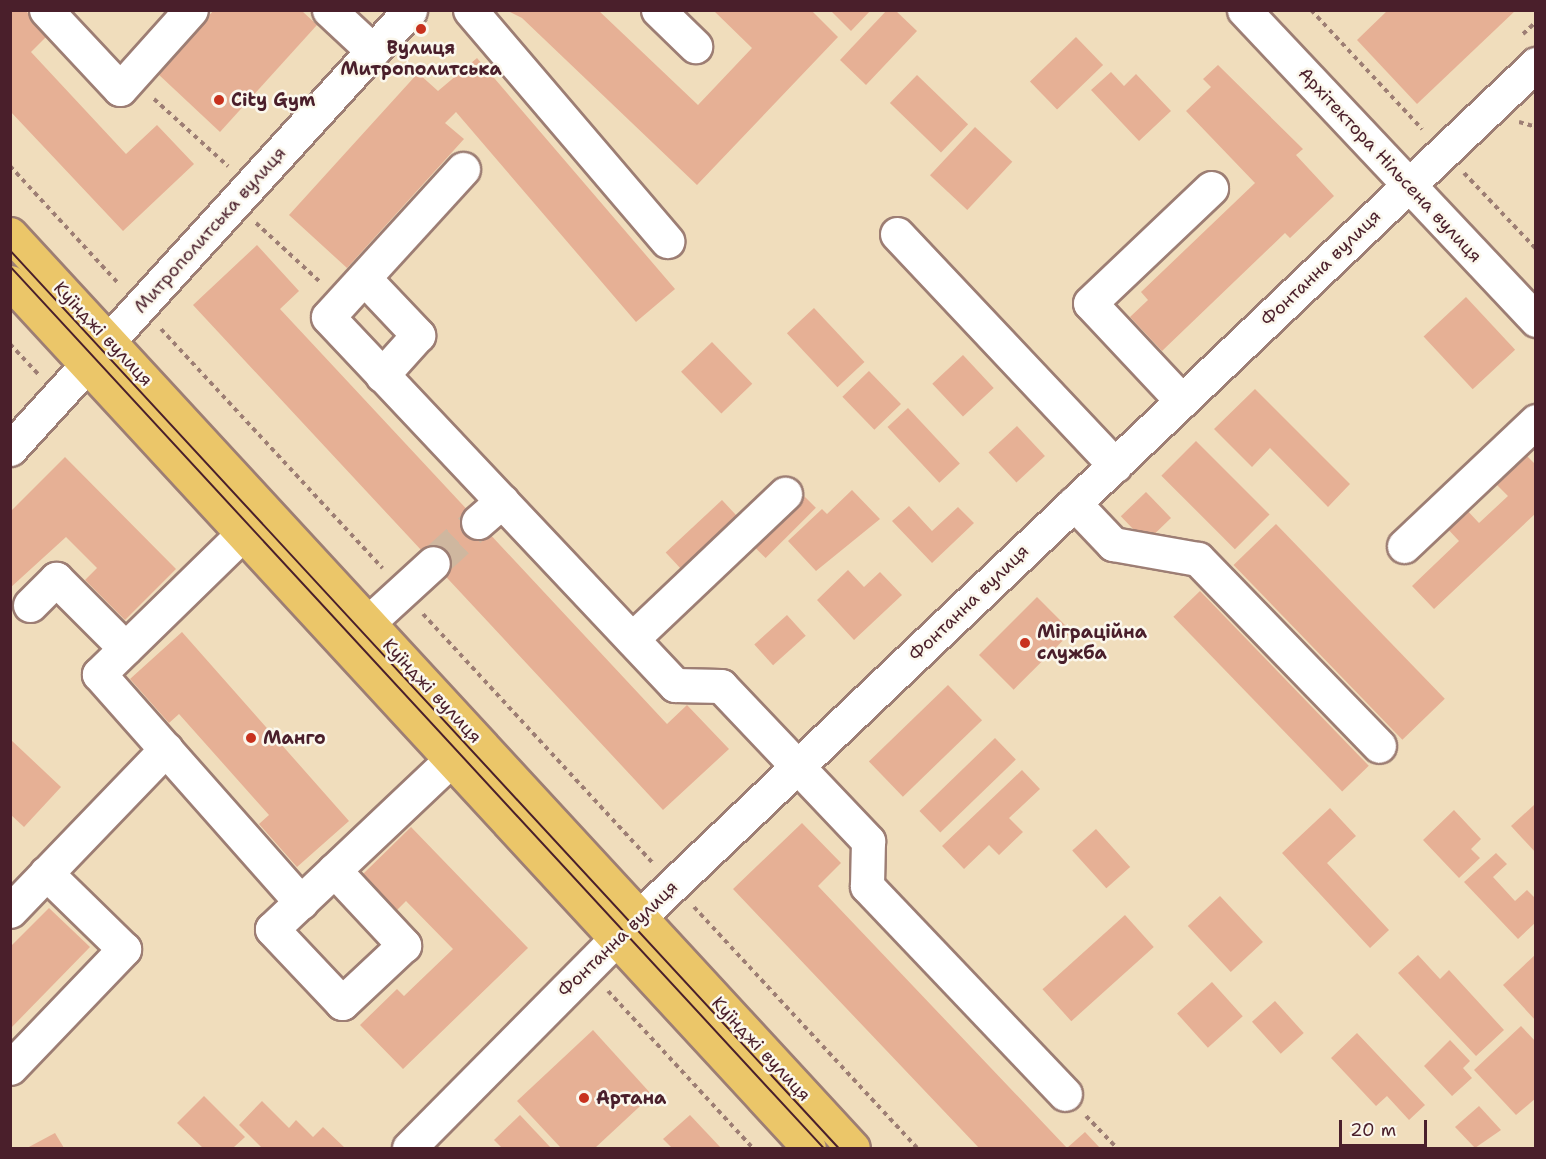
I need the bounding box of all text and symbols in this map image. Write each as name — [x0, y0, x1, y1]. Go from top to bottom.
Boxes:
marker: Вулиця Митрополитська — [414, 22, 428, 36]
place label: Вулиця Митрополитська — [340, 38, 502, 80]
street label: Архітектора Нільсена вулиця — [1294, 63, 1486, 267]
place label: City Gym — [231, 89, 315, 111]
marker: City Gym — [212, 93, 226, 107]
street label: Митрополитська вулиця — [130, 142, 290, 318]
street label: Фонтанна вулиця — [1257, 205, 1385, 331]
street label: Куїнджі вулиця — [49, 277, 157, 391]
street label: Фонтанна вулиця — [905, 540, 1033, 666]
place label: Міграційна служба — [1037, 622, 1147, 664]
street label: Куїнджі вулиця — [378, 634, 486, 748]
marker: Міграційна служба — [1018, 636, 1032, 650]
place label: Манго — [263, 727, 326, 749]
marker: Манго — [244, 731, 258, 745]
street label: Фонтанна вулиця — [554, 876, 682, 1002]
street label: Куїнджі вулиця — [707, 992, 815, 1106]
place label: Артана — [596, 1087, 666, 1109]
marker: Артана — [577, 1091, 591, 1105]
scale bar — [1342, 1108, 1430, 1146]
text: 20 m — [1350, 1118, 1396, 1142]

